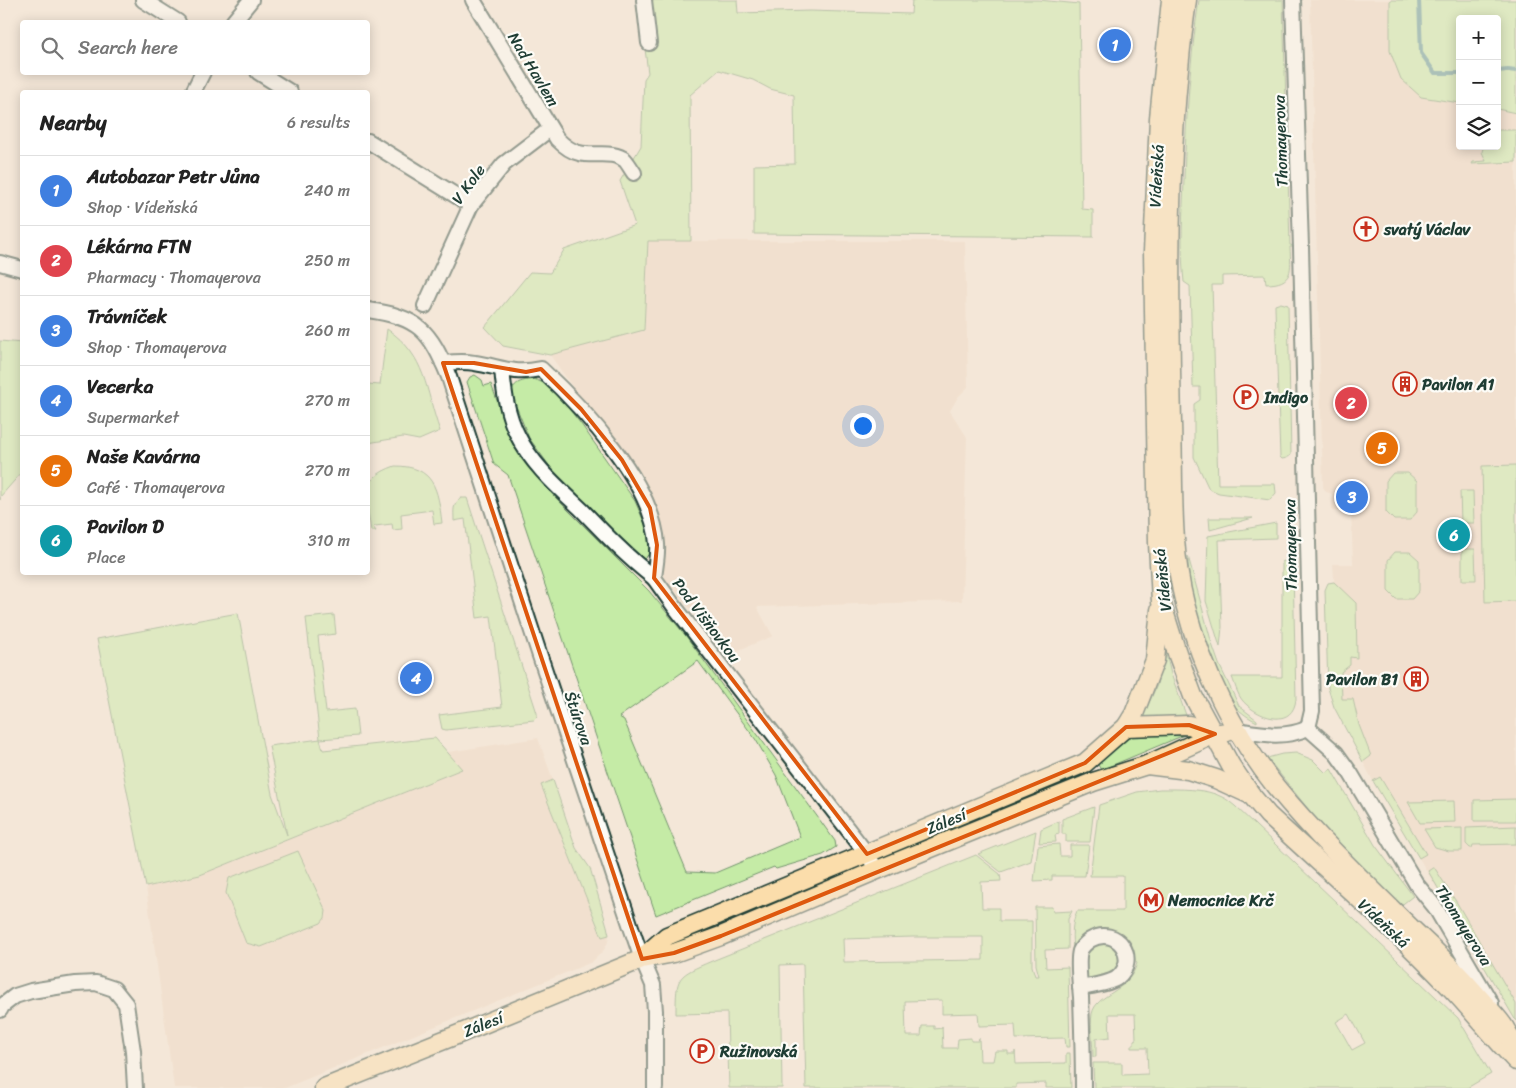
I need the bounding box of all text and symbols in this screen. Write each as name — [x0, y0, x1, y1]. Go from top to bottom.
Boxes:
map controls — [1456, 15, 1501, 150]
button: + — [1456, 15, 1501, 60]
search box — [20, 20, 370, 75]
street label: Nad Havlem — [500, 26, 567, 112]
pin: 1 — [1099, 26, 1131, 64]
text: Search here — [78, 31, 178, 64]
icon: search — [38, 34, 66, 62]
button: − — [1456, 60, 1501, 105]
street label: Thomayerova — [1264, 94, 1297, 187]
text: Nearby — [40, 104, 106, 142]
button: layers — [1456, 105, 1501, 150]
text: 6 results — [287, 108, 350, 137]
street label: Vídeňská — [1140, 144, 1173, 208]
street label: V Kole — [444, 158, 493, 211]
text: Autobazar Petr Jůna — [87, 160, 260, 193]
text: 1 — [53, 176, 59, 205]
text: 240 m — [304, 176, 350, 205]
text: Shop · Vídeňská — [87, 193, 198, 222]
place label: svatý Václav — [1383, 215, 1472, 244]
church icon: svatý Václav — [1353, 216, 1379, 242]
text: Lékárna FTN — [87, 230, 192, 263]
text: 2 — [51, 246, 61, 275]
text: 250 m — [304, 246, 350, 275]
text: Pharmacy · Thomayerova — [87, 263, 261, 292]
text: Trávníček — [87, 300, 167, 333]
text: 3 — [52, 316, 60, 345]
text: 260 m — [305, 316, 350, 345]
text: Shop · Thomayerova — [87, 333, 226, 362]
text: Vecerka — [87, 370, 153, 403]
place label: Pavilon A1 — [1422, 370, 1494, 399]
building icon: Pavilon A1 — [1392, 371, 1418, 397]
place label: Indigo — [1263, 383, 1309, 412]
parking icon: Indigo — [1233, 384, 1259, 410]
pin: 2 — [1335, 384, 1367, 422]
text: 4 — [51, 386, 61, 415]
text: 270 m — [305, 386, 350, 415]
text: Supermarket — [87, 403, 179, 432]
your location — [850, 413, 876, 439]
pin: 5 — [1366, 429, 1398, 467]
text: Naše Kavárna — [87, 440, 200, 473]
text: 5 — [51, 456, 61, 485]
text: 270 m — [305, 456, 350, 485]
text: Café · Thomayerova — [87, 473, 225, 502]
pin: 3 — [1336, 478, 1368, 516]
street label: Thomayerova — [1275, 498, 1306, 591]
text: Pavilon D — [87, 510, 164, 543]
pin: 6 — [1438, 516, 1470, 554]
text: 6 — [51, 526, 61, 555]
text: 310 m — [308, 526, 350, 555]
text: Place — [87, 543, 126, 572]
street label: Vídeňská — [1145, 547, 1180, 613]
street label: Pod Višňovkou — [665, 571, 749, 670]
pin: 4 — [400, 659, 432, 697]
place label: Pavilon B1 — [1326, 665, 1398, 694]
building icon: Pavilon B1 — [1403, 666, 1429, 692]
street label: Štúrova — [556, 687, 602, 750]
street label: Zálesí — [922, 799, 973, 843]
street label: Thomayerova — [1427, 879, 1501, 973]
place label: Nemocnice Krč — [1167, 886, 1274, 915]
metro station icon: Nemocnice Krč — [1138, 887, 1164, 913]
street label: Vídeňská — [1351, 891, 1417, 955]
street label: Zálesí — [459, 1002, 510, 1046]
place label: Ružinovská — [719, 1037, 797, 1066]
parking icon: Ružinovská — [689, 1038, 715, 1064]

